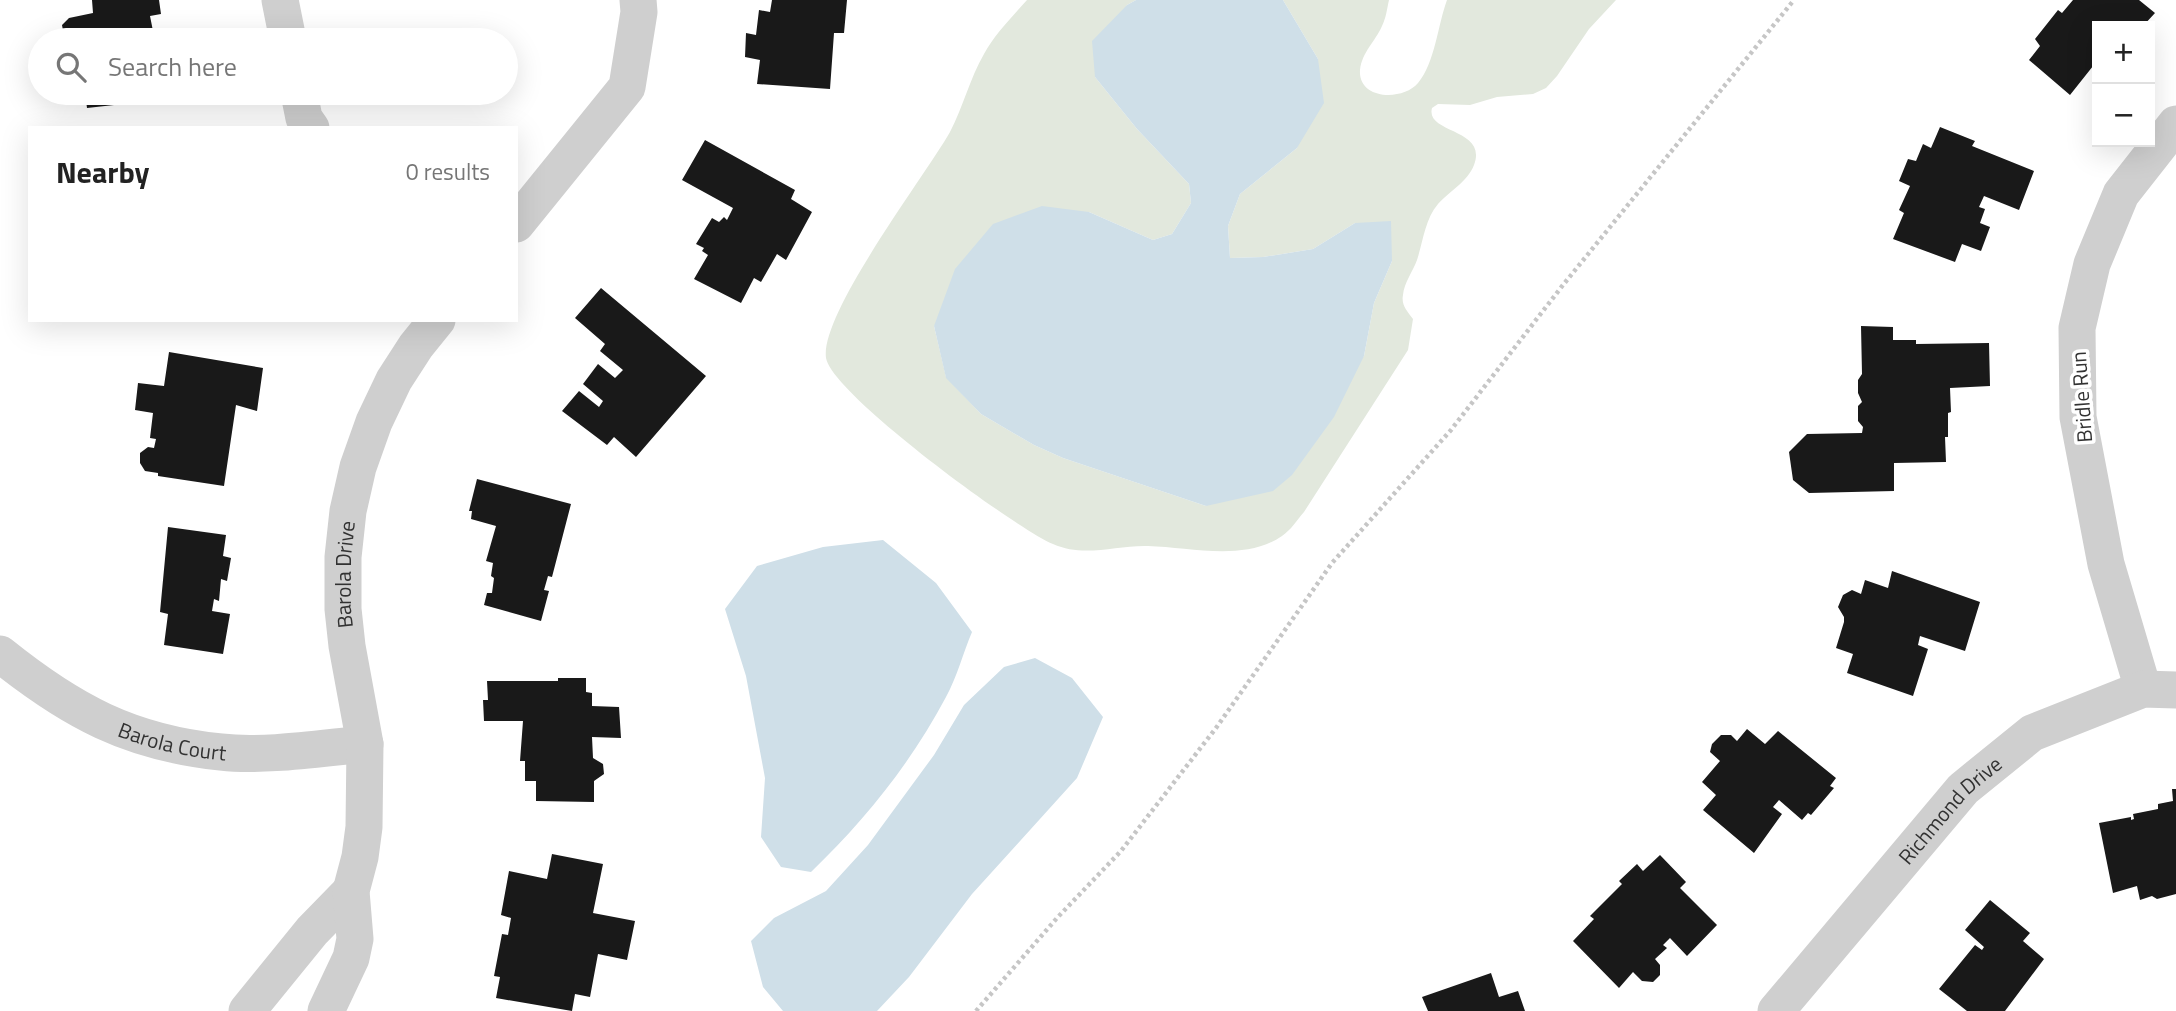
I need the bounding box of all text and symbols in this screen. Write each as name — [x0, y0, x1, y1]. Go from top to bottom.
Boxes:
map controls — [2092, 21, 2155, 147]
button: + — [2092, 21, 2155, 84]
search box — [28, 28, 518, 105]
text: Search here — [108, 47, 237, 86]
icon: search — [52, 48, 90, 86]
button: − — [2092, 84, 2155, 147]
text: Nearby — [56, 149, 149, 195]
text: 0 results — [406, 154, 490, 189]
street label: Bridle Run — [2062, 350, 2100, 444]
street label: Barola Drive — [327, 519, 363, 630]
street label: Barola Court — [114, 713, 228, 769]
street label: Richmond Drive — [1890, 748, 2008, 871]

